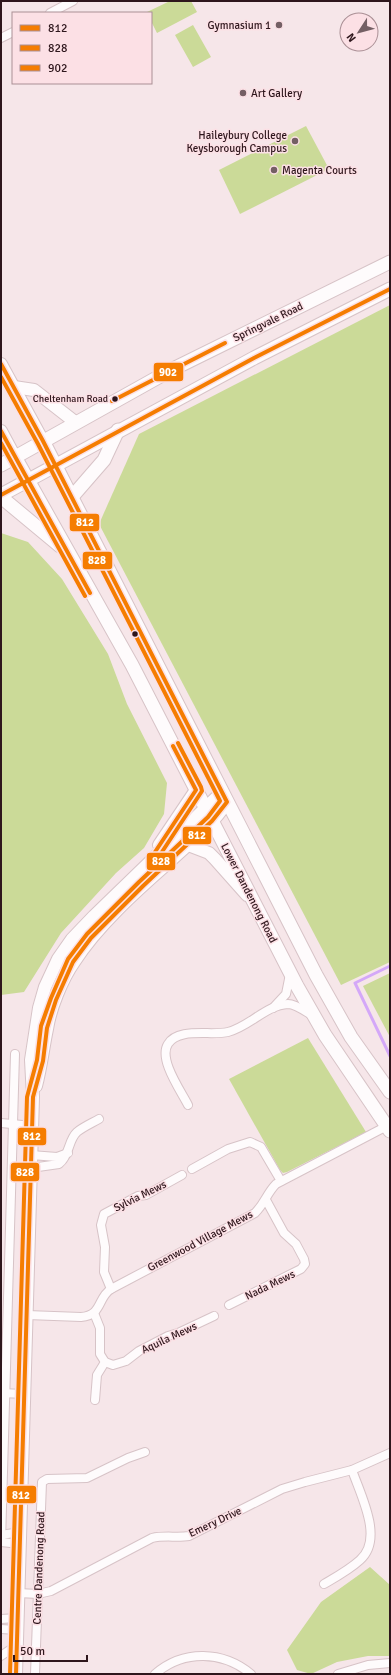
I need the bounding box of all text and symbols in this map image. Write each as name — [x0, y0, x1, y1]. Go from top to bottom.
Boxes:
legend — [12, 12, 152, 84]
north arrow — [339, 12, 379, 52]
place label: Gymnasium 1 — [208, 19, 271, 32]
marker: Gymnasium 1 — [274, 20, 284, 30]
text: 812 — [48, 21, 67, 36]
text: N — [344, 31, 359, 45]
text: 828 — [48, 41, 67, 56]
text: 902 — [48, 61, 67, 76]
place label: Art Gallery — [251, 87, 303, 100]
marker: Art Gallery — [238, 88, 248, 98]
place label: Haileybury College Keysborough Campus — [186, 129, 287, 155]
marker: Haileybury College Keysborough Campus — [290, 136, 300, 146]
place label: Magenta Courts — [282, 164, 357, 177]
marker: Magenta Courts — [269, 165, 279, 175]
street label: Springvale Road — [231, 299, 305, 345]
line badge: 902 — [153, 362, 184, 382]
text: 902 — [159, 366, 177, 379]
place label: Cheltenham Road — [33, 393, 108, 405]
marker: Cheltenham Road — [110, 394, 120, 404]
line badge: 812 — [69, 513, 100, 532]
text: 812 — [76, 516, 94, 529]
line badge: 828 — [82, 551, 113, 570]
text: 828 — [88, 554, 106, 567]
unlabelled marker — [130, 629, 140, 639]
line badge: 812 — [182, 826, 212, 845]
text: 812 — [188, 829, 206, 842]
street label: Lower Dandenong Road — [218, 841, 280, 945]
line badge: 828 — [146, 852, 176, 871]
text: 828 — [152, 855, 170, 868]
line badge: 812 — [17, 1127, 47, 1146]
text: 812 — [23, 1130, 41, 1143]
line badge: 828 — [10, 1162, 40, 1182]
text: 828 — [16, 1166, 34, 1179]
street label: Sylvia Mews — [112, 1178, 169, 1214]
street label: Greenwood Village Mews — [145, 1208, 255, 1274]
street label: Nada Mews — [243, 1267, 297, 1303]
street label: Aquila Mews — [139, 1319, 199, 1357]
line badge: 812 — [6, 1485, 37, 1504]
text: 812 — [12, 1489, 30, 1502]
street label: Emery Drive — [186, 1504, 244, 1540]
street label: Centre Dandenong Road — [31, 1511, 47, 1625]
scale bar — [14, 1637, 87, 1663]
text: 50 m — [20, 1644, 45, 1659]

